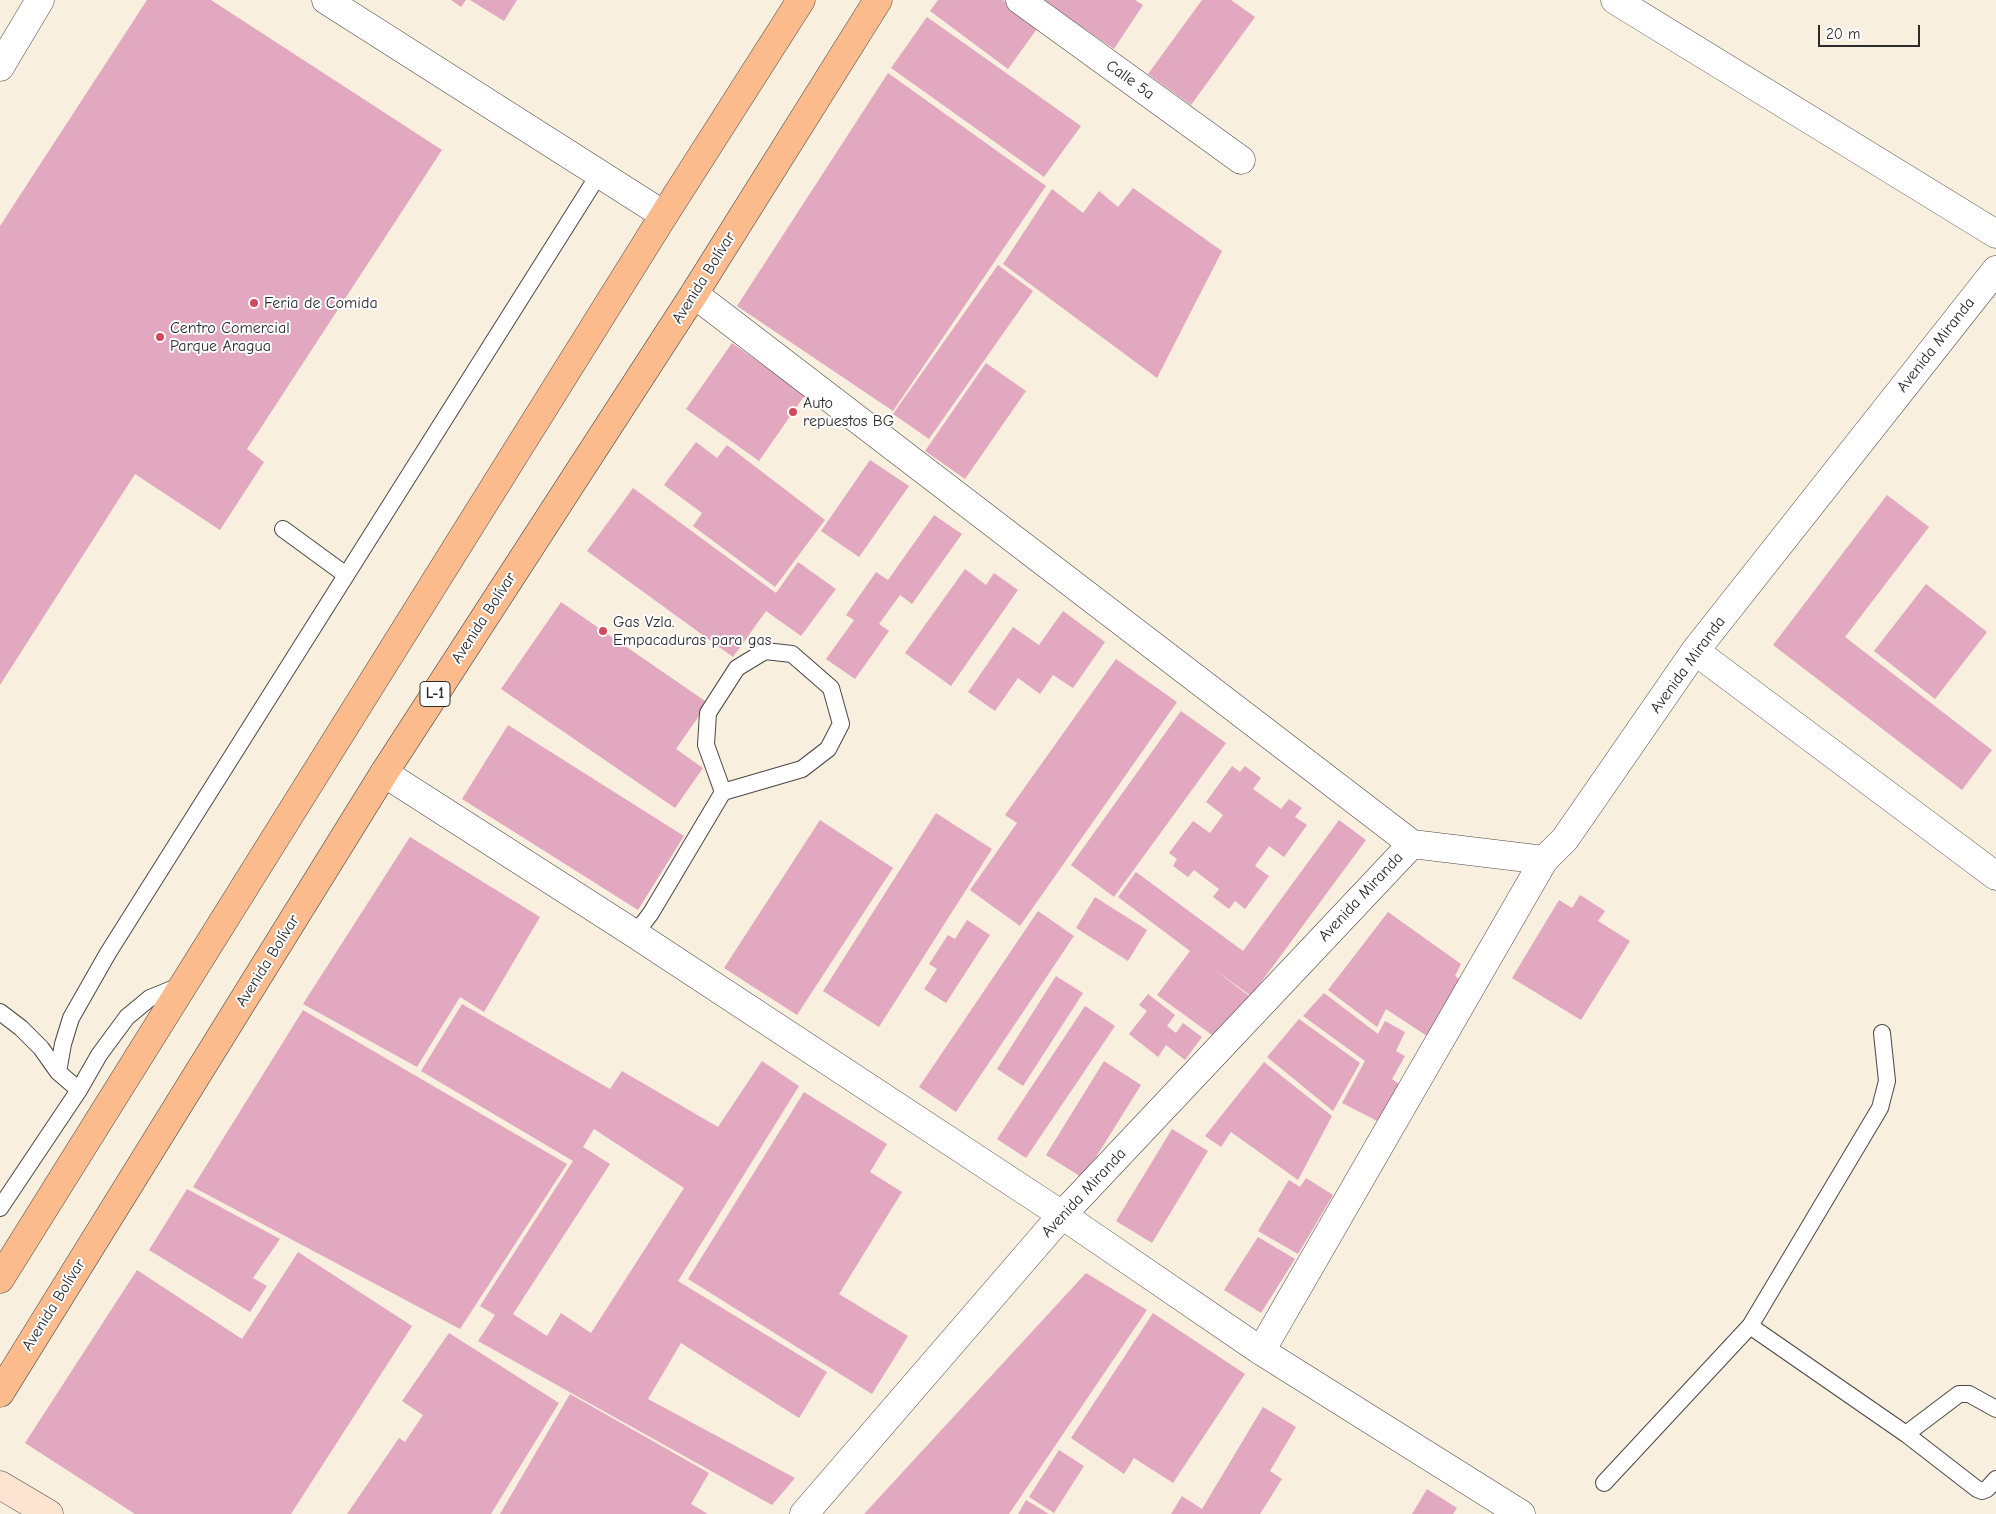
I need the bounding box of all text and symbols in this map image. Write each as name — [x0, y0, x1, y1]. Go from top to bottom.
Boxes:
scale bar — [1821, 15, 1924, 47]
text: 20 m — [1826, 25, 1860, 43]
street label: Calle 5a — [1102, 56, 1158, 104]
street label: Avenida Bolívar — [668, 228, 740, 328]
place label: Feria de Comida — [264, 293, 378, 313]
street label: Avenida Miranda — [1893, 294, 1979, 396]
marker: Feria de Comida — [248, 297, 260, 309]
place label: Centro Comercial Parque Aragua — [170, 318, 290, 356]
marker: Centro Comercial Parque Aragua — [154, 331, 166, 343]
place label: Auto repuestos BG — [803, 393, 894, 431]
marker: Auto repuestos BG — [787, 406, 799, 418]
street label: Avenida Bolívar — [447, 569, 521, 667]
place label: Gas Vzla. Empacaduras para gas — [613, 612, 771, 650]
street label: Avenida Miranda — [1646, 613, 1730, 717]
marker: Gas Vzla. Empacaduras para gas — [597, 625, 609, 637]
road number: L-1 — [420, 682, 450, 706]
street label: Avenida Miranda — [1315, 848, 1407, 946]
street label: Avenida Bolívar — [232, 911, 304, 1011]
street label: Avenida Miranda — [1038, 1144, 1130, 1242]
street label: Avenida Bolívar — [18, 1255, 90, 1355]

